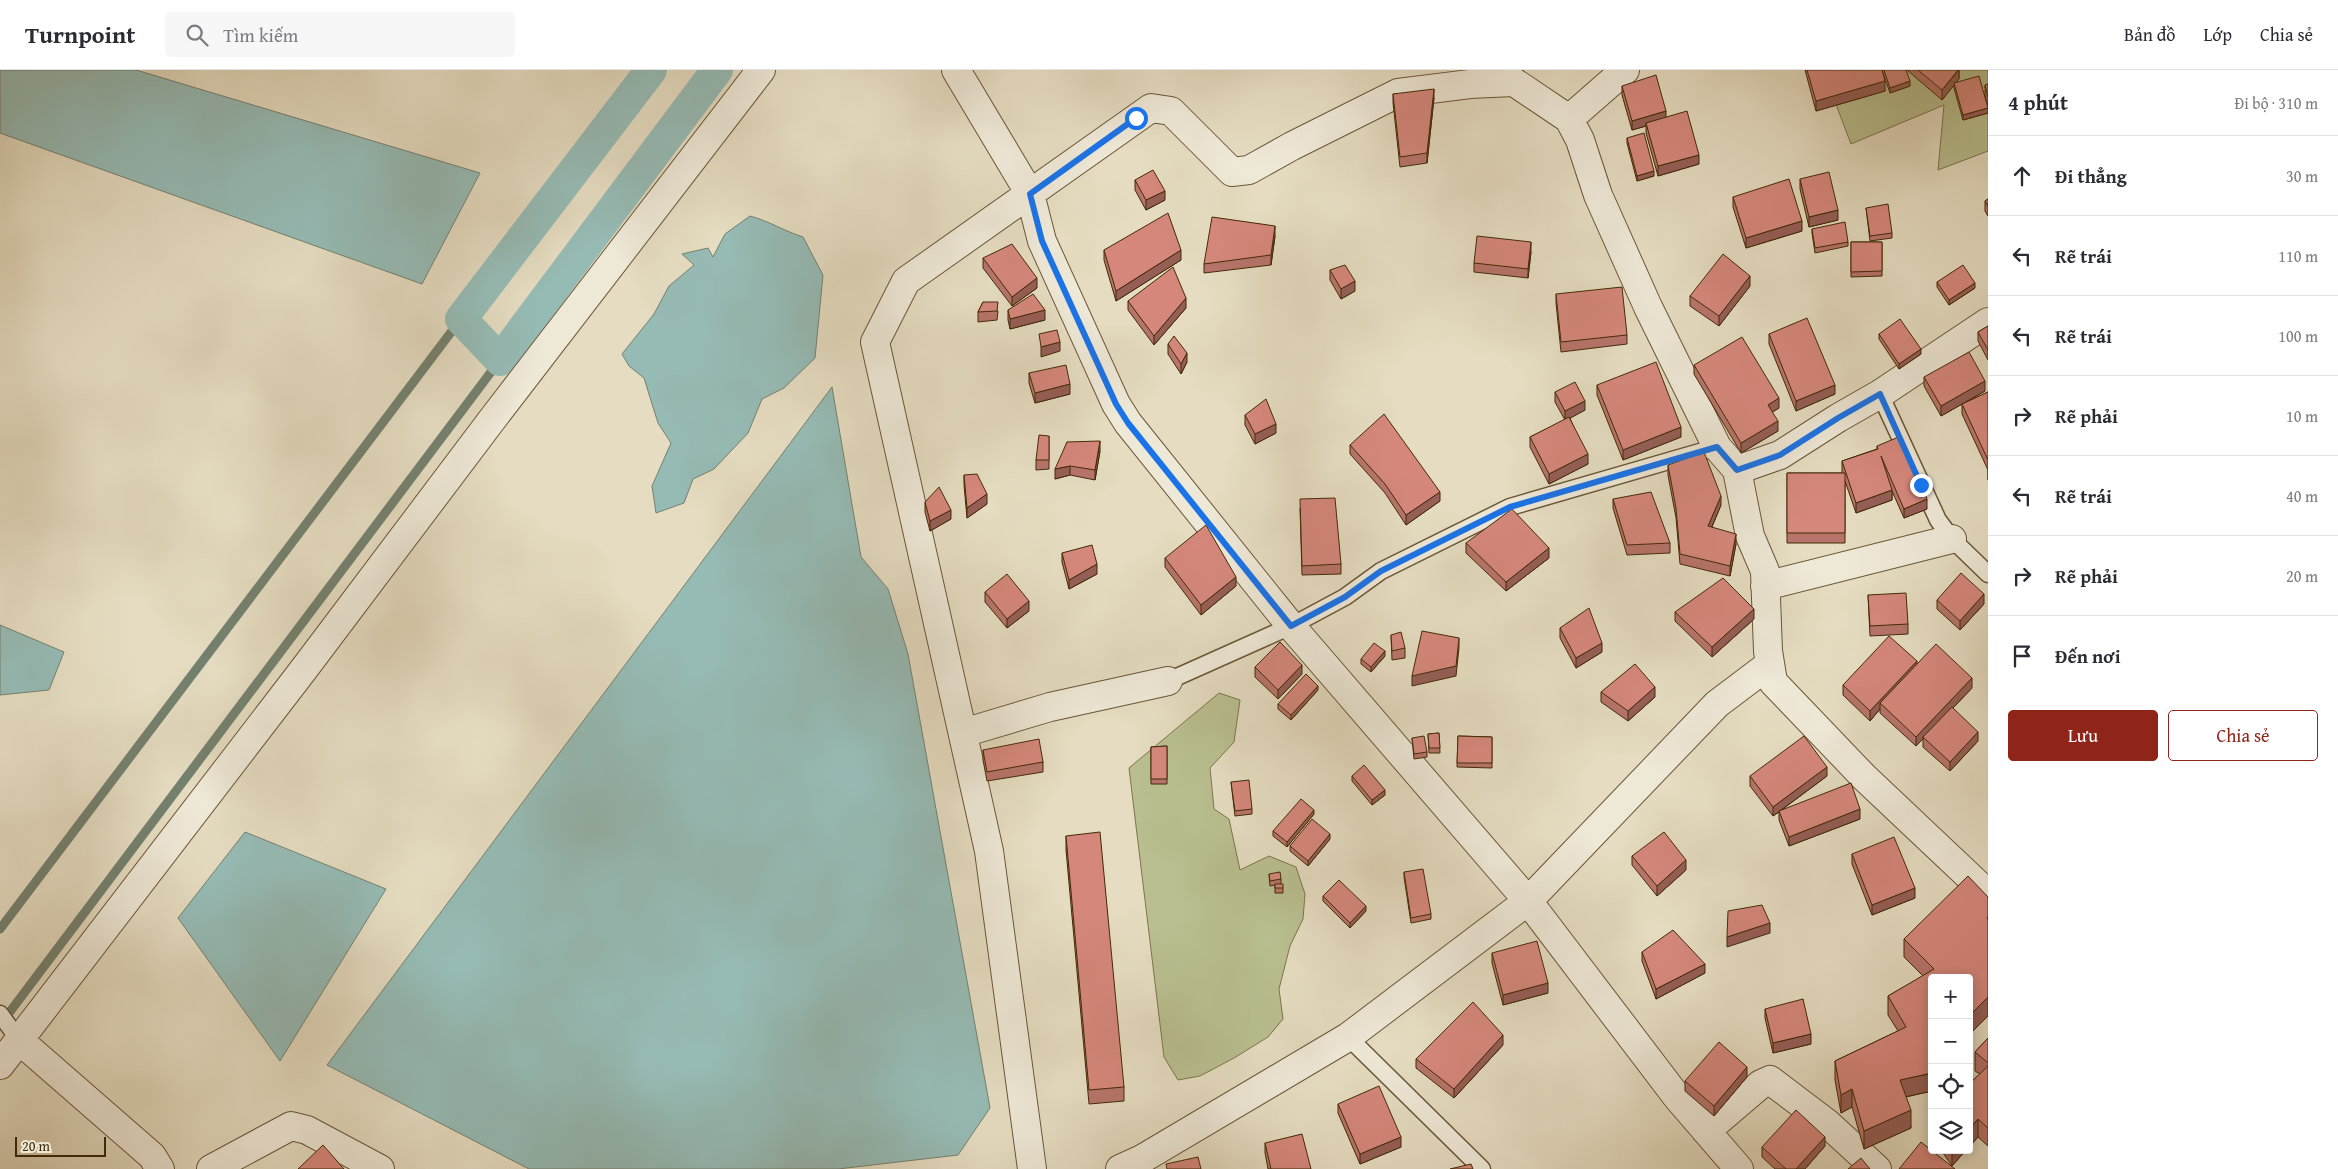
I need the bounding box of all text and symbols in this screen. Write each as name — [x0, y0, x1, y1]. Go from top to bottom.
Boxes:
search box — [165, 12, 515, 57]
text: Turnpoint — [25, 17, 135, 52]
icon: search — [183, 21, 211, 49]
text: Tìm kiếm — [223, 21, 298, 49]
text: Bản đồ — [2124, 21, 2176, 48]
text: Lớp — [2204, 21, 2232, 48]
text: Chia sẻ — [2260, 21, 2313, 48]
text: 4 phút — [2008, 87, 2068, 118]
text: Đi bộ · 310 m — [2234, 91, 2318, 115]
route start — [1125, 107, 1148, 130]
icon: ahead — [2008, 162, 2036, 190]
text: Đi thẳng — [2055, 162, 2127, 190]
text: 30 m — [2286, 164, 2318, 188]
icon: left — [2008, 242, 2036, 270]
text: Rẽ trái — [2055, 242, 2112, 270]
text: 110 m — [2278, 244, 2318, 268]
icon: left — [2008, 322, 2036, 350]
text: Rẽ trái — [2055, 322, 2112, 350]
text: 100 m — [2278, 324, 2318, 348]
icon: right — [2008, 402, 2036, 430]
text: Rẽ phải — [2055, 402, 2118, 430]
text: 10 m — [2286, 404, 2318, 428]
route end — [1910, 474, 1933, 497]
icon: left — [2008, 482, 2036, 510]
text: Rẽ trái — [2055, 482, 2112, 510]
text: 40 m — [2286, 484, 2318, 508]
icon: right — [2008, 562, 2036, 590]
text: Rẽ phải — [2055, 562, 2118, 590]
text: 20 m — [2286, 564, 2318, 588]
icon: arrive — [2008, 642, 2036, 670]
text: Đến nơi — [2055, 642, 2121, 670]
button: Lưu — [2008, 710, 2158, 761]
button: Chia sẻ — [2168, 710, 2318, 761]
map controls — [1928, 974, 1973, 1154]
button: + — [1928, 974, 1973, 1019]
button: − — [1928, 1019, 1973, 1064]
button: locate — [1928, 1064, 1973, 1109]
button: layers — [1928, 1109, 1973, 1154]
scale bar — [15, 1134, 106, 1157]
text: 20 m — [22, 1136, 50, 1156]

